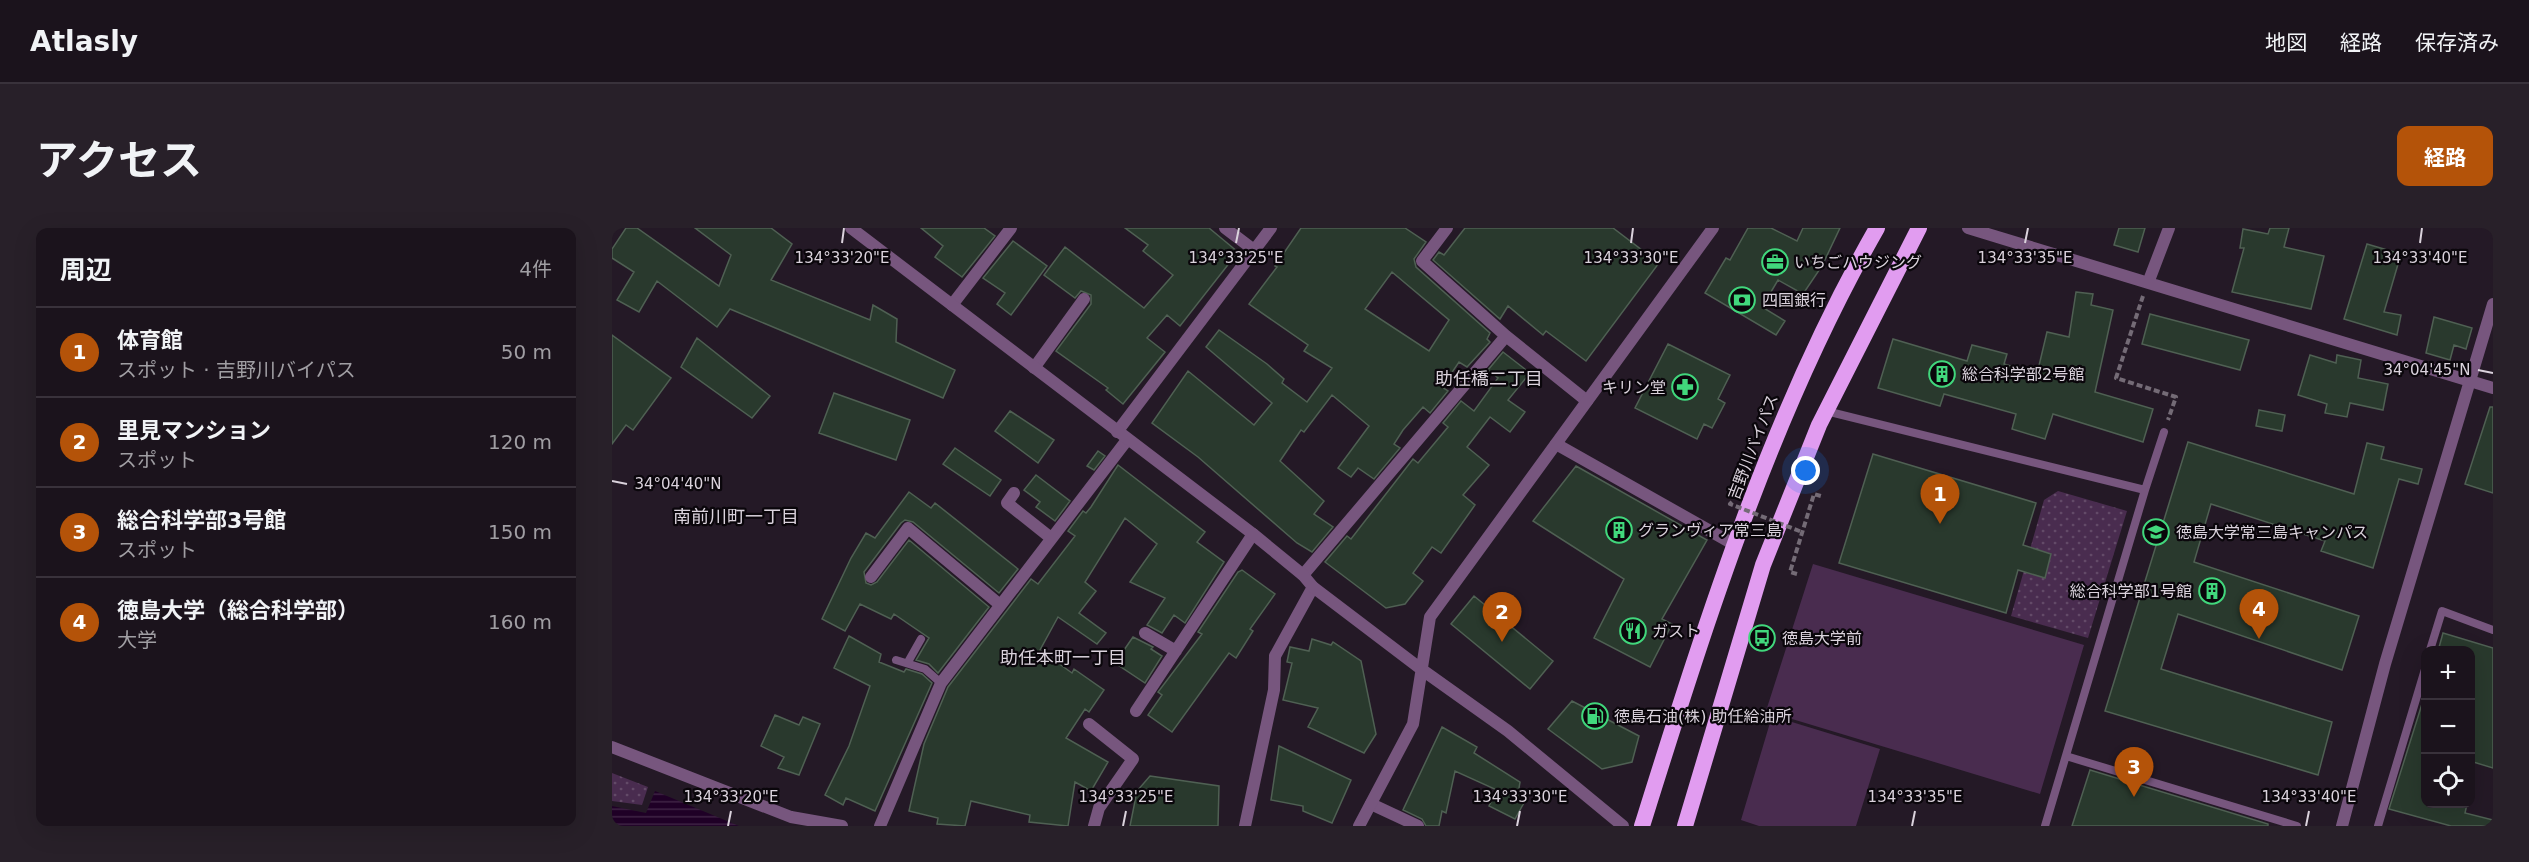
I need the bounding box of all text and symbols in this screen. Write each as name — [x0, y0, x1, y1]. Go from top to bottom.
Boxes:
text: Atlasly — [30, 25, 138, 58]
text: 地図 — [2265, 31, 2307, 55]
text: 経路 — [2340, 31, 2382, 55]
text: 保存済み — [2415, 31, 2499, 55]
button: 経路 — [2397, 126, 2493, 186]
text: アクセス — [36, 136, 202, 185]
office icon: いちごハウジング — [1760, 247, 1790, 277]
text: 134°33'20"E — [795, 249, 889, 267]
text: 134°33'25"E — [1189, 249, 1283, 267]
text: 134°33'30"E — [1584, 249, 1678, 267]
text: 134°33'35"E — [1978, 249, 2072, 267]
text: 134°33'40"E — [2373, 249, 2467, 267]
place label: いちごハウジング — [1794, 253, 1922, 272]
text: 周辺 — [60, 255, 112, 285]
text: 4件 — [519, 257, 552, 281]
bank icon: 四国銀行 — [1727, 285, 1757, 315]
place label: 四国銀行 — [1762, 291, 1826, 310]
text: 体育館 — [117, 328, 183, 353]
text: 1 — [73, 340, 86, 364]
text: 50 m — [501, 340, 552, 364]
text: スポット · 吉野川バイパス — [117, 358, 356, 382]
building icon: 総合科学部2号館 — [1927, 359, 1957, 389]
text: 34°04'45"N — [2383, 361, 2471, 379]
place label: 総合科学部2号館 — [1962, 365, 2084, 384]
district label: 助任橋二丁目 — [1435, 368, 1543, 389]
pharmacy icon: キリン堂 — [1670, 372, 1700, 402]
place label: キリン堂 — [1602, 378, 1666, 397]
street label: 吉野川バイパス — [1724, 391, 1782, 503]
text: 里見マンション — [117, 418, 271, 443]
text: 2 — [73, 430, 86, 454]
text: 120 m — [488, 430, 552, 454]
text: スポット — [117, 448, 197, 472]
your location — [1791, 456, 1820, 485]
pin: 1 — [1920, 474, 1960, 524]
text: 34°04'40"N — [634, 475, 722, 493]
district label: 南前川町一丁目 — [673, 506, 799, 527]
text: 総合科学部3号館 — [117, 508, 286, 533]
building icon: グランヴィア常三島 — [1604, 515, 1634, 545]
school or university icon: 徳島大学常三島キャンパス — [2141, 517, 2171, 547]
text: 3 — [73, 520, 86, 544]
text: 150 m — [488, 520, 552, 544]
place label: グランヴィア常三島 — [1638, 521, 1782, 540]
place label: 徳島大学常三島キャンパス — [2176, 523, 2368, 542]
text: スポット — [117, 538, 197, 562]
building icon: 総合科学部1号館 — [2197, 576, 2227, 606]
place label: 総合科学部1号館 — [2070, 582, 2192, 601]
pin: 4 — [2240, 590, 2278, 639]
pin: 2 — [1482, 592, 1522, 642]
text: 徳島大学（総合科学部） — [117, 598, 359, 623]
text: 4 — [73, 610, 86, 634]
text: 160 m — [488, 610, 552, 634]
restaurant icon: ガスト — [1618, 616, 1648, 646]
place label: ガスト — [1652, 622, 1700, 641]
bus stop icon: 徳島大学前 — [1747, 623, 1777, 653]
text: 大学 — [117, 628, 157, 652]
place label: 徳島大学前 — [1782, 629, 1862, 648]
map controls — [2421, 646, 2475, 808]
button: + — [2421, 646, 2475, 700]
district label: 助任本町一丁目 — [1000, 647, 1126, 668]
button: − — [2421, 700, 2475, 754]
fuel station icon: 徳島石油(株) 助任給油所 — [1580, 701, 1610, 731]
place label: 徳島石油(株) 助任給油所 — [1614, 707, 1792, 726]
pin: 3 — [2114, 748, 2153, 797]
button: locate — [2421, 754, 2475, 808]
text: 134°33'20"E — [684, 788, 778, 806]
text: 134°33'25"E — [1079, 788, 1173, 806]
text: 134°33'30"E — [1473, 788, 1567, 806]
text: 134°33'35"E — [1868, 788, 1962, 806]
text: 134°33'40"E — [2262, 788, 2356, 806]

